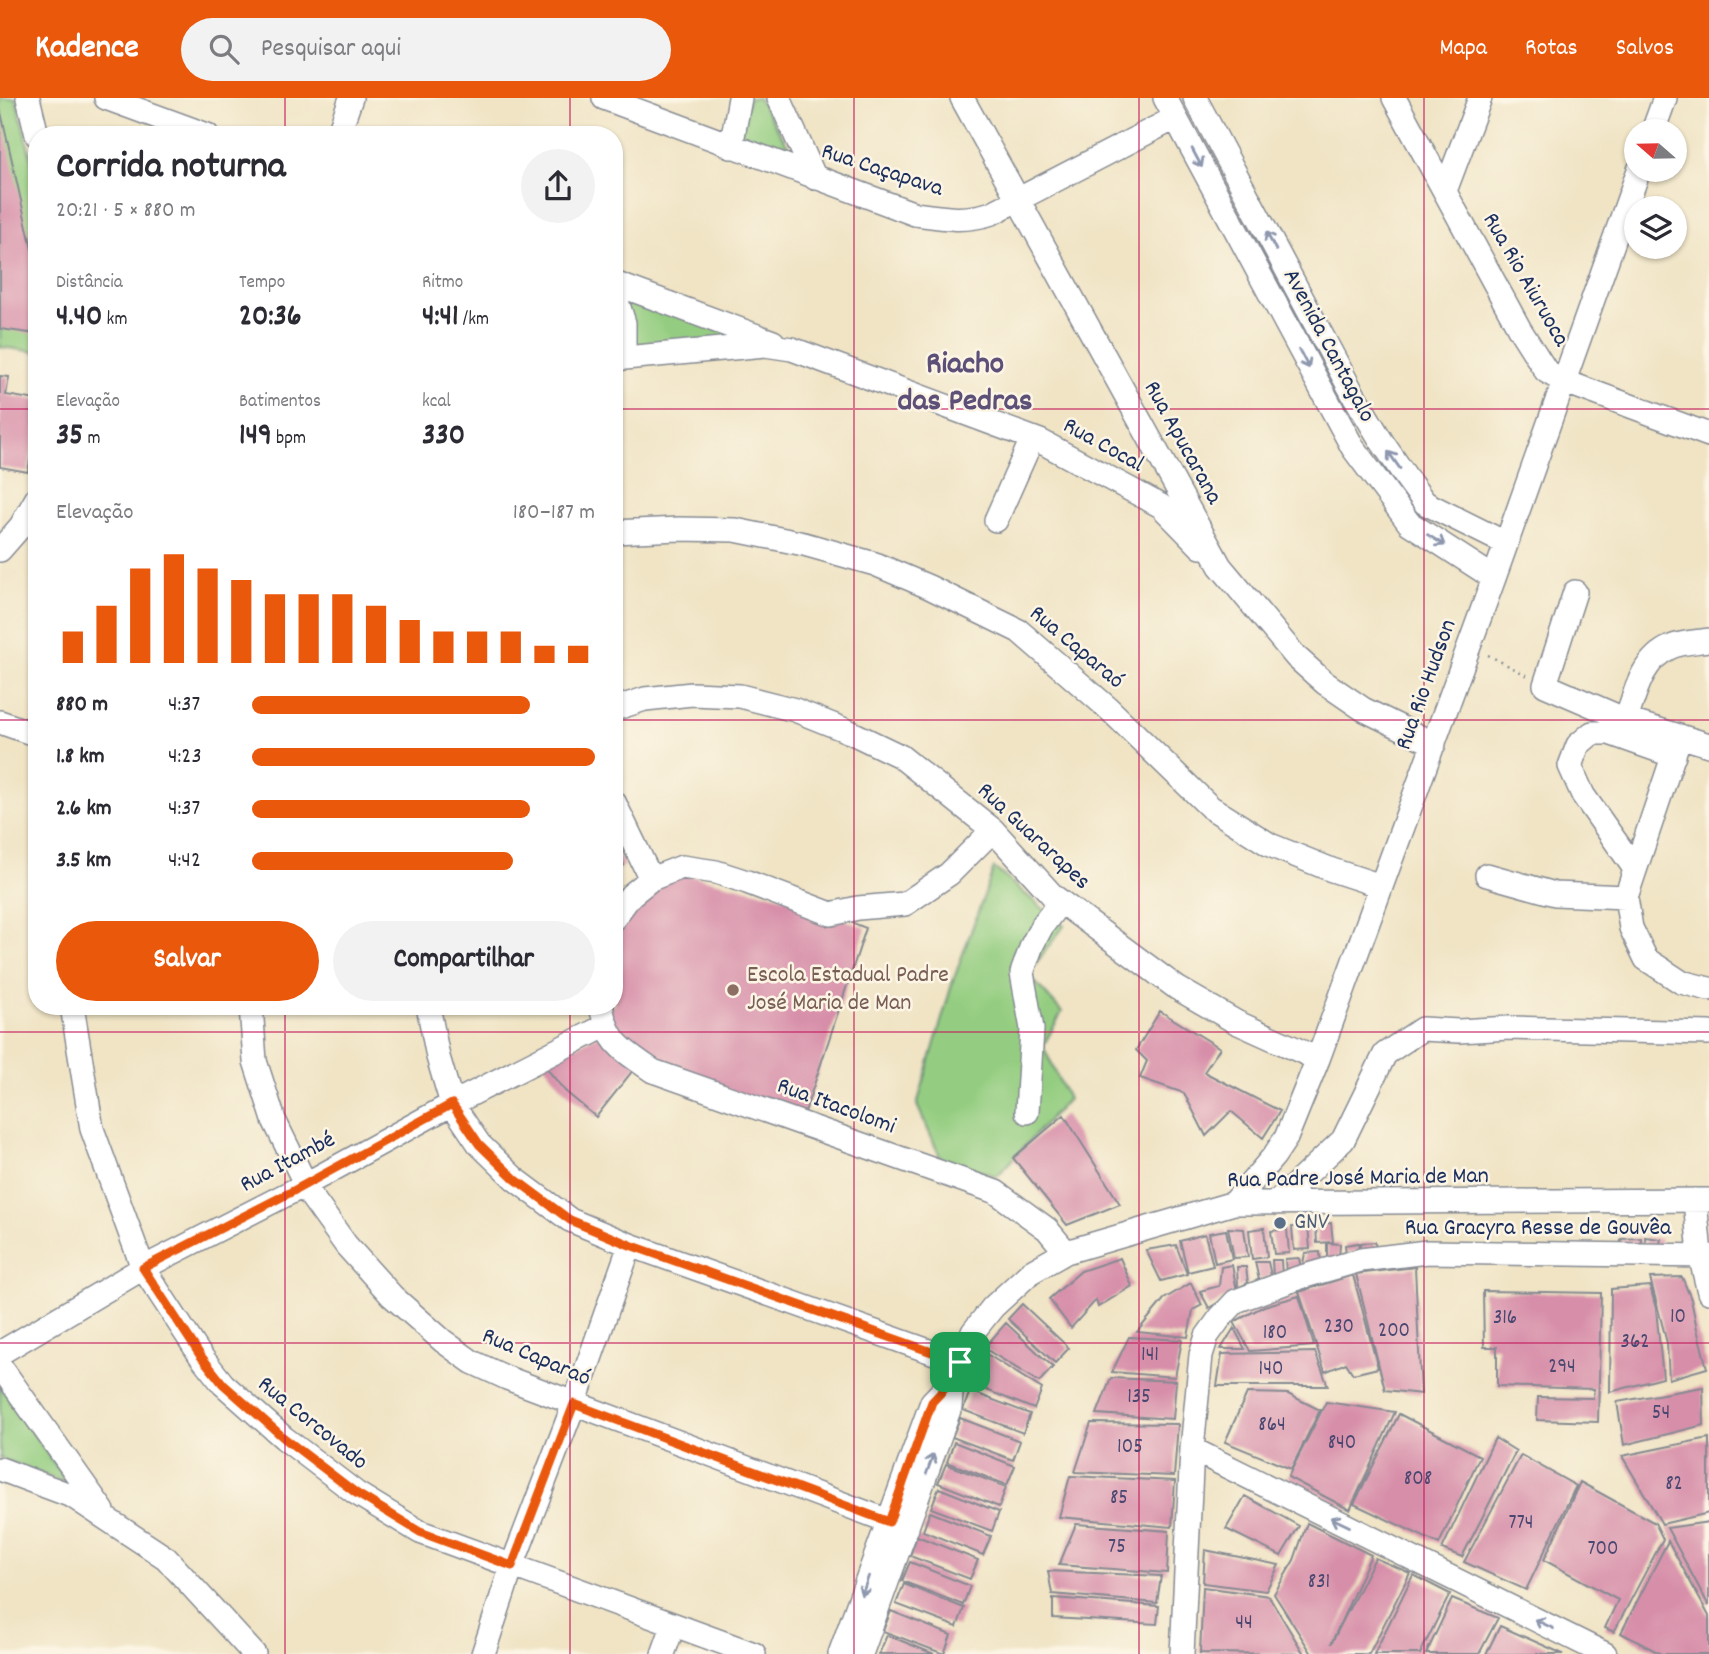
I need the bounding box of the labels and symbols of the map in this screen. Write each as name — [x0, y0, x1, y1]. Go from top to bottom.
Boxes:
north arrow — [1624, 119, 1687, 182]
street label: Rua Caçapava — [817, 135, 948, 207]
one-way arrow — [1191, 147, 1204, 168]
street label: Rua Rio Aiuruoca — [1473, 207, 1578, 354]
one-way arrow — [1264, 231, 1277, 252]
street label: Avenida Cantagalo — [1273, 263, 1383, 429]
district label: Riacho das Pedras — [898, 343, 1032, 426]
one-way arrow — [1298, 348, 1312, 368]
street label: Rua Apucarana — [1134, 375, 1230, 512]
street label: Rua Cocal — [1056, 410, 1150, 482]
one-way arrow — [1387, 451, 1401, 471]
one-way arrow — [1426, 533, 1445, 548]
street label: Rua Caparaó — [1021, 598, 1131, 698]
street label: Rua Rio Hudson — [1388, 615, 1466, 755]
street label: Rua Guararapes — [969, 775, 1097, 899]
place label: Escola Estadual Padre José Maria de Man — [747, 959, 949, 1021]
marker: Escola Estadual Padre José Maria de Man — [725, 982, 741, 998]
street label: Rua Itacolomi — [772, 1070, 900, 1144]
street label: Rua Itambé — [234, 1124, 342, 1202]
street label: Rua Padre José Maria de Man — [1227, 1160, 1489, 1198]
place label: GNV — [1294, 1206, 1330, 1240]
street label: Rua Gracyra Resse de Gouvêa — [1405, 1212, 1672, 1246]
marker: GNV — [1272, 1215, 1288, 1231]
house number: 10 — [1670, 1303, 1686, 1333]
house number: 316 — [1493, 1304, 1517, 1334]
house number: 230 — [1324, 1313, 1354, 1343]
house number: 200 — [1378, 1317, 1410, 1347]
house number: 180 — [1263, 1319, 1287, 1349]
street label: Rua Caparaó — [476, 1320, 596, 1396]
house number: 362 — [1621, 1328, 1649, 1358]
pin — [930, 1332, 990, 1392]
house number: 141 — [1141, 1341, 1159, 1371]
house number: 294 — [1548, 1353, 1576, 1383]
house number: 140 — [1259, 1355, 1283, 1385]
street label: Rua Corcovado — [249, 1369, 375, 1479]
house number: 135 — [1127, 1383, 1151, 1413]
house number: 54 — [1652, 1399, 1670, 1429]
house number: 864 — [1258, 1411, 1286, 1441]
house number: 840 — [1328, 1429, 1356, 1459]
house number: 105 — [1117, 1433, 1143, 1463]
one-way arrow — [924, 1453, 937, 1475]
house number: 808 — [1404, 1465, 1432, 1495]
house number: 82 — [1665, 1470, 1683, 1500]
house number: 85 — [1110, 1484, 1128, 1514]
house number: 774 — [1509, 1509, 1533, 1539]
one-way arrow — [1330, 1515, 1351, 1529]
house number: 75 — [1108, 1533, 1126, 1563]
house number: 700 — [1588, 1535, 1618, 1565]
house number: 831 — [1308, 1568, 1330, 1598]
one-way arrow — [858, 1575, 870, 1597]
house number: 44 — [1235, 1609, 1253, 1639]
one-way arrow — [1534, 1616, 1555, 1630]

